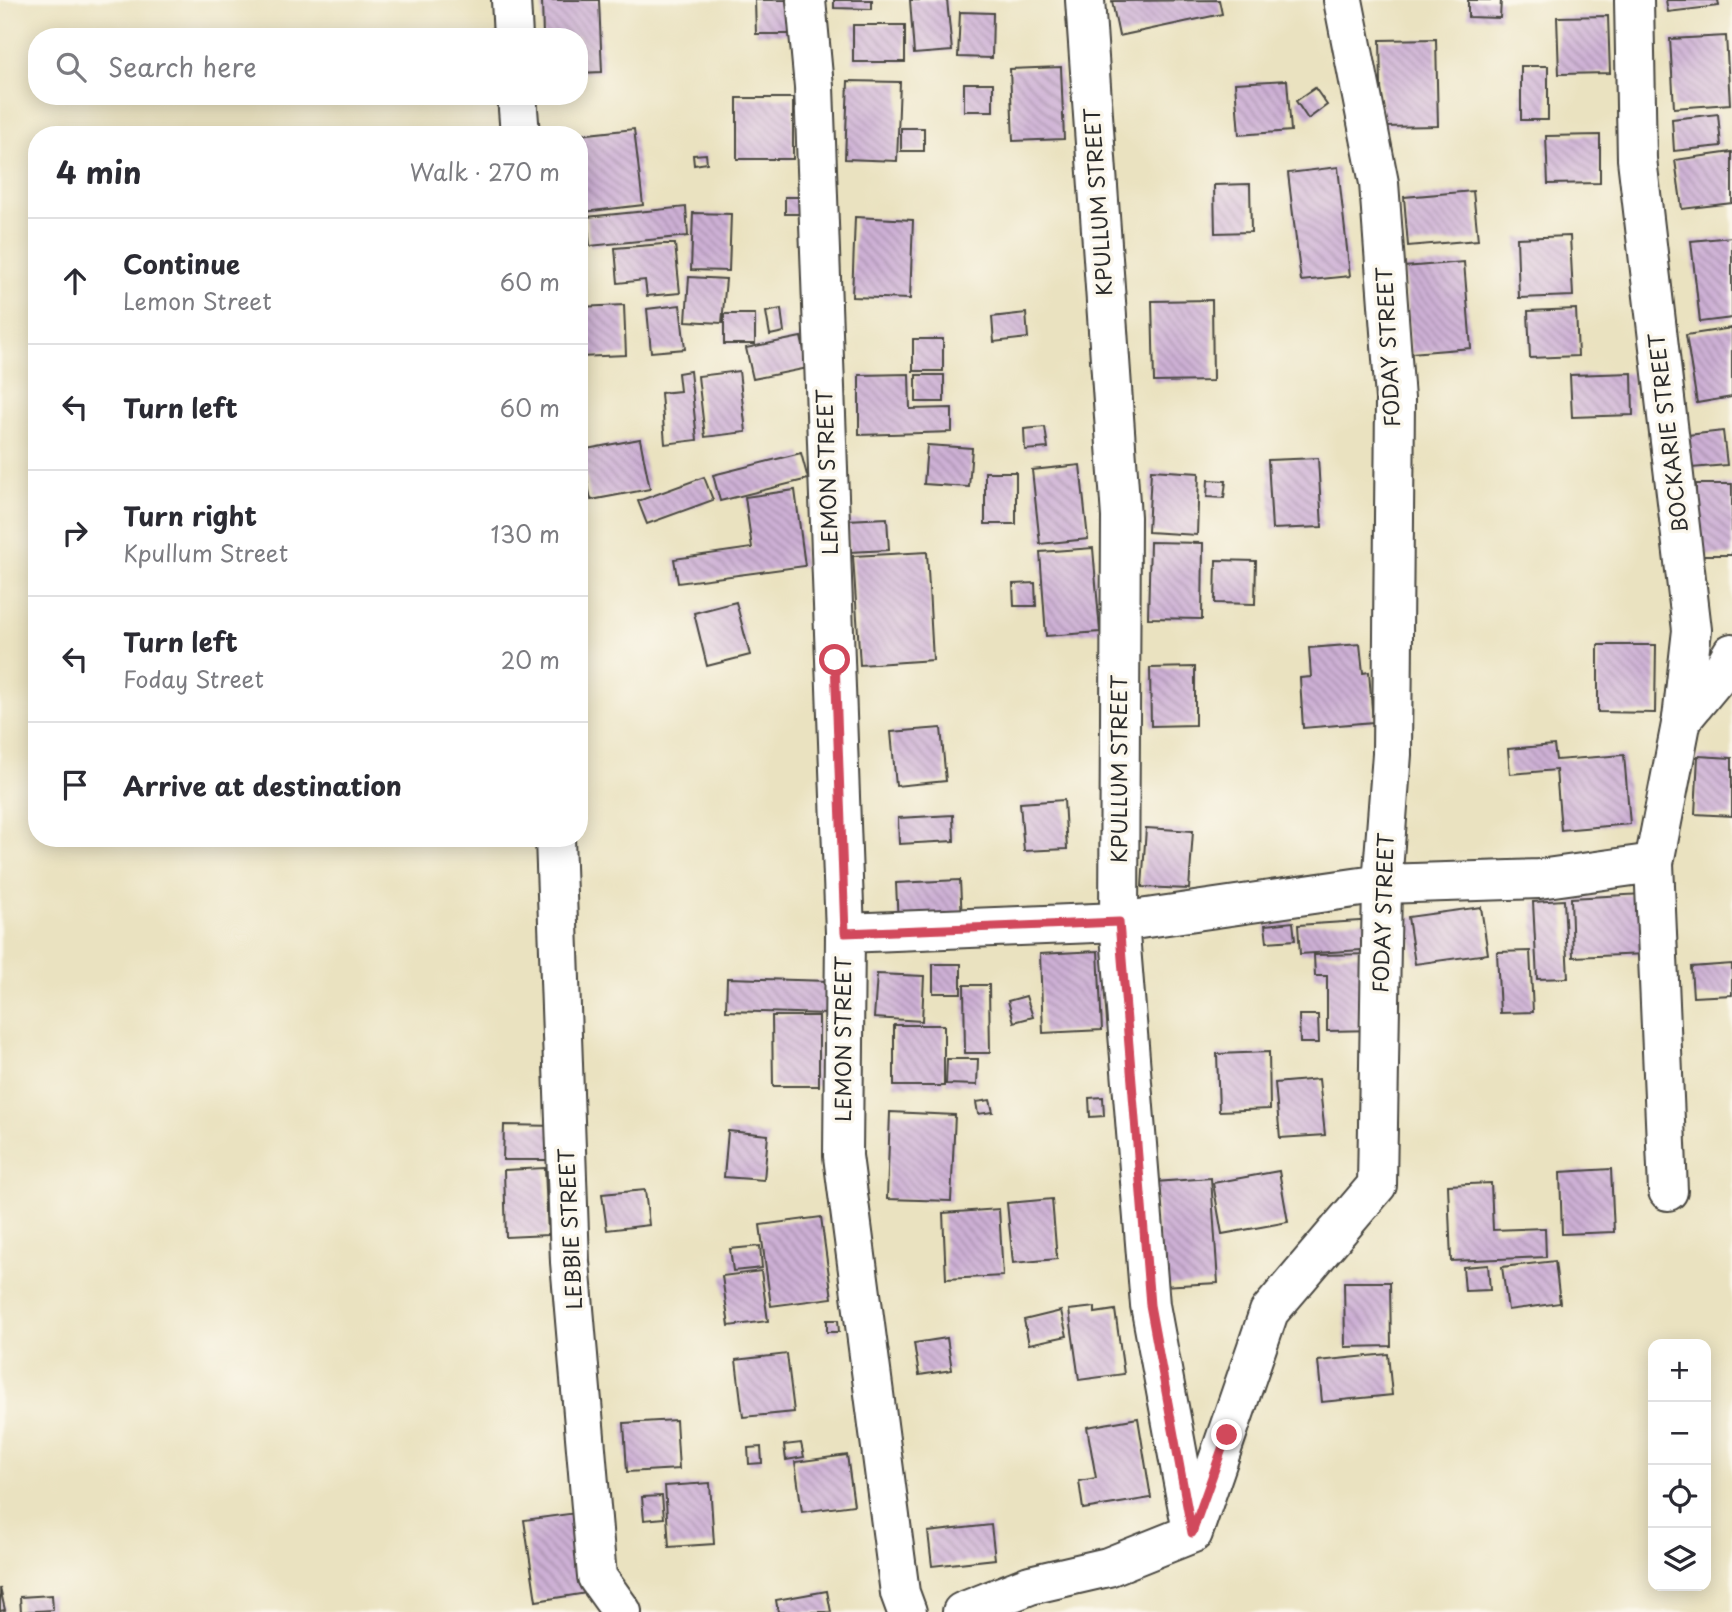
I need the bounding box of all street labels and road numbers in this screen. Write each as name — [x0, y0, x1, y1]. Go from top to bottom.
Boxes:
street label: KPULLUM STREET — [1074, 106, 1120, 297]
street label: FODAY STREET — [1367, 266, 1407, 428]
street label: BOCKARIE STREET — [1639, 331, 1695, 535]
street label: LEMON STREET — [807, 388, 845, 556]
street label: KPULLUM STREET — [1102, 674, 1134, 863]
street label: FODAY STREET — [1363, 832, 1401, 994]
street label: LEMON STREET — [826, 955, 858, 1122]
street label: LEBBIE STREET — [549, 1147, 589, 1311]

